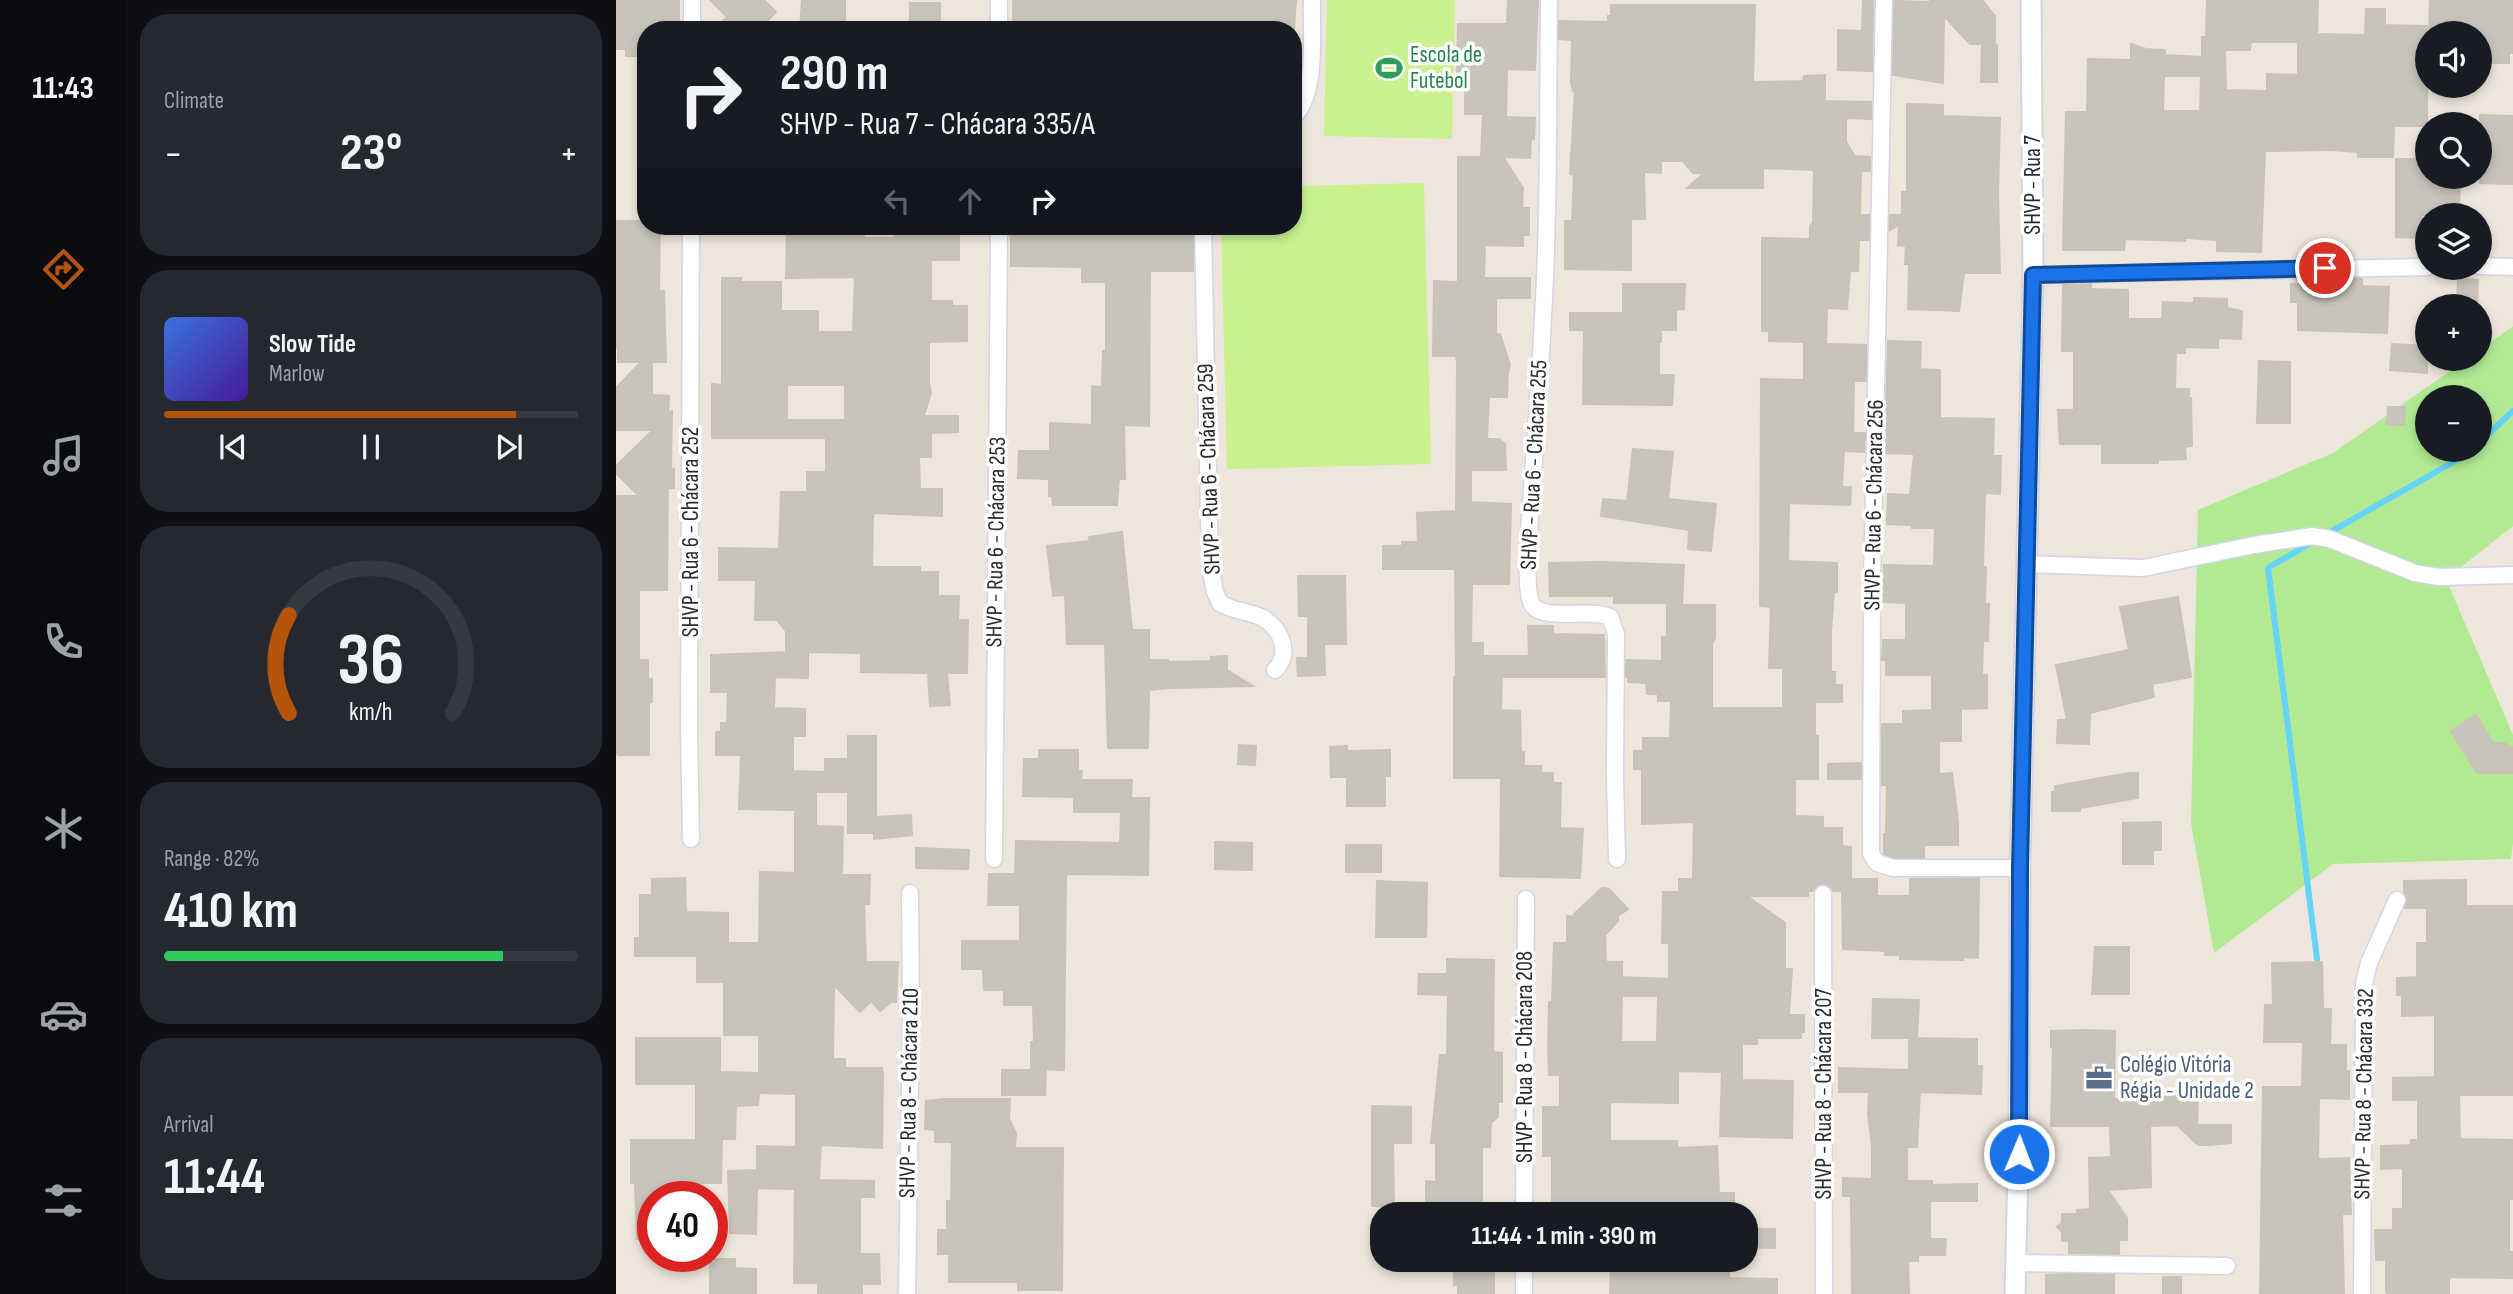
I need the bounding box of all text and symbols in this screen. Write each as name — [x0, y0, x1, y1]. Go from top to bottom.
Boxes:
map controls — [2415, 21, 2492, 462]
button: sound — [2415, 21, 2492, 98]
place label: Escola de Futebol — [1410, 41, 1482, 95]
text: 290 m — [780, 45, 888, 104]
icon: right — [665, 49, 756, 140]
sports icon: Escola de Futebol — [1374, 53, 1404, 83]
text: 11:43 — [32, 69, 94, 108]
text: Climate — [164, 87, 224, 115]
text: SHVP - Rua 7 - Chácara 335/A — [780, 105, 1095, 144]
button: search — [2415, 112, 2492, 189]
text: 23° — [340, 122, 402, 185]
text: − — [164, 132, 183, 177]
text: + — [559, 132, 578, 177]
street label: SHVP - Rua 7 — [2019, 135, 2047, 235]
icon: left — [878, 182, 916, 220]
icon: ahead — [951, 182, 989, 220]
icon: right — [1024, 182, 1062, 220]
button: layers — [2415, 203, 2492, 280]
pin — [2295, 238, 2355, 298]
icon: directions — [39, 245, 88, 294]
icon: arrive — [2306, 249, 2344, 287]
button: + — [2415, 294, 2492, 371]
text: Slow Tide — [269, 329, 356, 360]
street label: SHVP - Rua 6 - Chácara 255 — [1515, 359, 1553, 571]
text: Marlow — [269, 360, 325, 388]
street label: SHVP - Rua 6 - Chácara 259 — [1191, 363, 1227, 575]
button: − — [2415, 385, 2492, 462]
street label: SHVP - Rua 6 - Chácara 256 — [1858, 399, 1890, 611]
street label: SHVP - Rua 6 - Chácara 252 — [677, 427, 705, 637]
icon: previous — [214, 428, 252, 466]
icon: pause — [352, 428, 390, 466]
icon: next — [490, 428, 528, 466]
icon: music — [39, 431, 88, 480]
street label: SHVP - Rua 6 - Chácara 253 — [980, 436, 1012, 648]
icon: phone — [39, 617, 88, 666]
text: 36 — [338, 617, 404, 705]
text: km/h — [349, 697, 393, 728]
icon: climate — [39, 804, 88, 853]
text: Range · 82% — [164, 845, 260, 873]
text: 410 km — [164, 880, 298, 943]
street label: SHVP - Rua 8 - Chácara 208 — [1511, 951, 1539, 1163]
street label: SHVP - Rua 8 - Chácara 210 — [893, 988, 925, 1198]
street label: SHVP - Rua 8 - Chácara 207 — [1810, 988, 1838, 1200]
street label: SHVP - Rua 8 - Chácara 332 — [2348, 988, 2380, 1200]
icon: car — [39, 990, 88, 1039]
place label: Colégio Vitória Régia - Unidade 2 — [2120, 1051, 2254, 1105]
office icon: Colégio Vitória Régia - Unidade 2 — [2084, 1063, 2114, 1093]
text: Arrival — [164, 1111, 213, 1139]
position arrow — [1982, 1117, 2056, 1191]
text: 11:44 — [164, 1146, 265, 1209]
icon: filters — [39, 1176, 88, 1225]
speed limit sign: 40 — [637, 1181, 728, 1272]
text: 11:44 · 1 min · 390 m — [1471, 1221, 1657, 1252]

